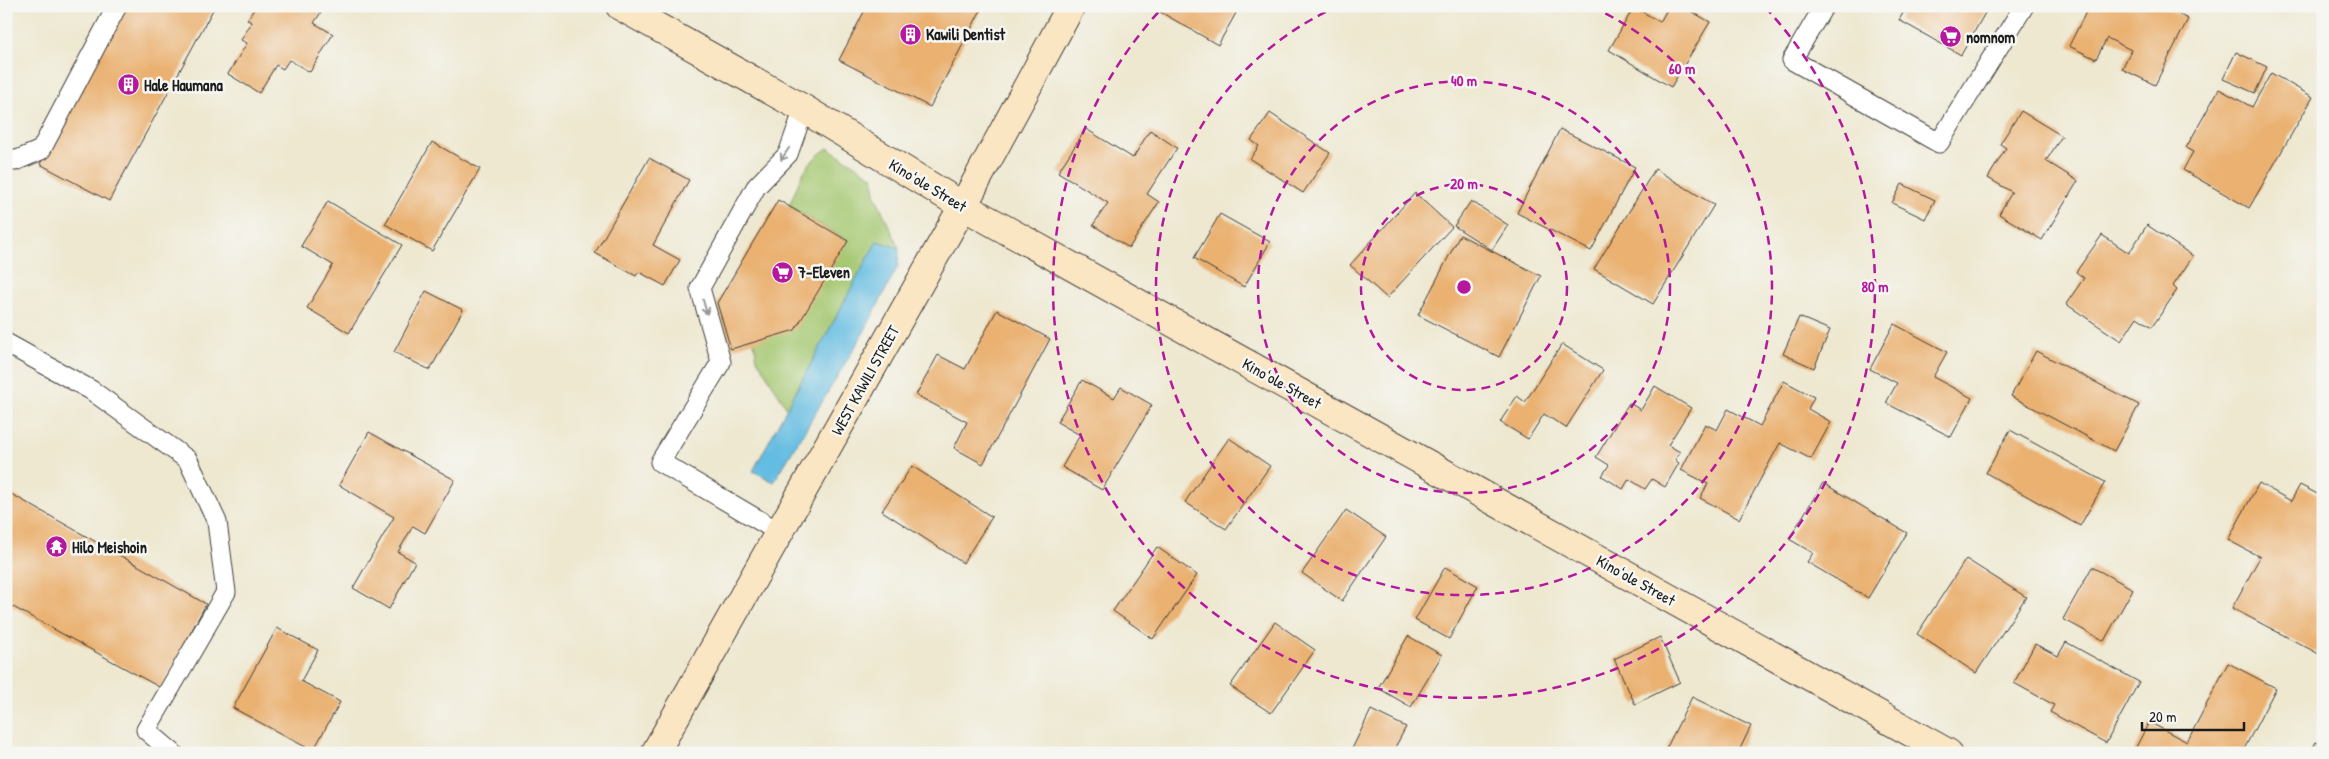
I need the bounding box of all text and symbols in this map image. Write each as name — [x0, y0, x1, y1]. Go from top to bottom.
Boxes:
building icon: Kawili Dentist — [898, 22, 922, 46]
place label: Kawili Dentist — [926, 23, 1006, 45]
supermarket icon: nomnom — [1938, 25, 1962, 49]
place label: nomnom — [1966, 26, 2015, 48]
text: 60 m — [1669, 58, 1695, 79]
text: 40 m — [1451, 70, 1477, 91]
building icon: Hale Haumana — [116, 73, 140, 97]
place label: Hale Haumana — [144, 74, 224, 96]
one-way arrow — [780, 147, 790, 161]
street label: Kinoʻole Street — [885, 153, 971, 217]
text: 20 m — [1450, 173, 1478, 194]
supermarket icon: 7-Eleven — [770, 260, 794, 284]
place label: 7-Eleven — [797, 261, 850, 283]
text: 80 m — [1862, 276, 1888, 297]
centre of rings — [1455, 278, 1473, 296]
one-way arrow — [701, 299, 710, 315]
street label: WEST KAWILI STREET — [826, 321, 905, 439]
street label: Kinoʻole Street — [1239, 352, 1326, 414]
temple icon: Hilo Meishoin — [44, 535, 68, 559]
place label: Hilo Meishoin — [72, 536, 147, 558]
street label: Kinoʻole Street — [1593, 549, 1680, 611]
scale bar — [2142, 699, 2244, 731]
text: 20 m — [2149, 706, 2176, 727]

